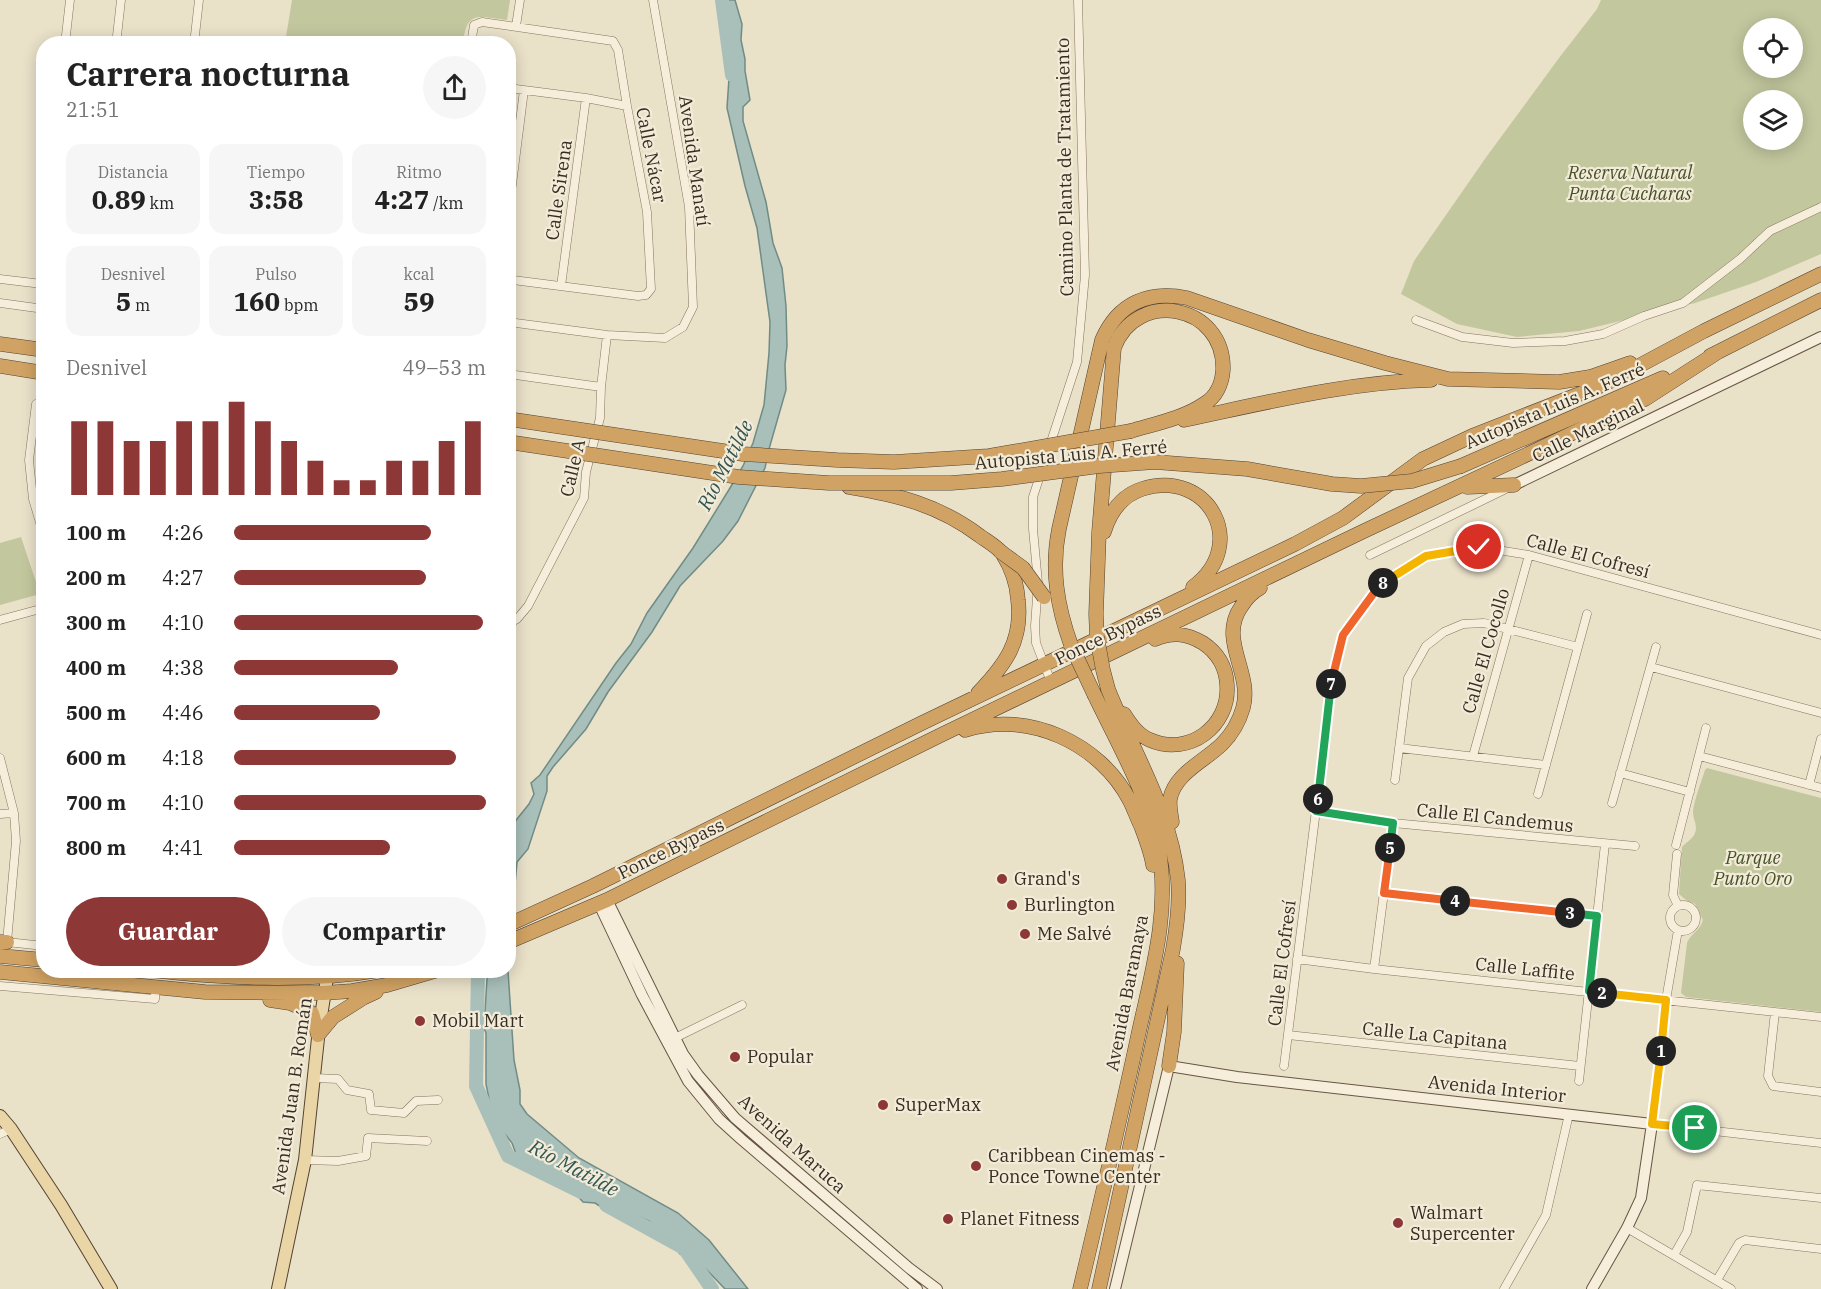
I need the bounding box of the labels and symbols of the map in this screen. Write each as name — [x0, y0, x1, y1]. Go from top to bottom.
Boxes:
street label: Camino Planta de Tratamiento — [1051, 37, 1078, 297]
street label: Avenida Manatí — [674, 94, 715, 228]
street label: Calle Nácar — [631, 105, 672, 205]
street label: Calle Sirena — [540, 138, 577, 242]
park label: Reserva Natural Punta Cucharas — [1567, 161, 1693, 205]
street label: Autopista Luis A. Ferré — [1461, 357, 1648, 454]
street label: Calle Marginal — [1528, 394, 1647, 468]
water label: Río Matilde — [690, 415, 759, 515]
street label: Autopista Luis A. Ferré — [974, 435, 1168, 474]
street label: Calle A — [555, 436, 590, 499]
pin — [1453, 521, 1504, 572]
street label: Calle El Cofresí — [1524, 528, 1653, 583]
pin: 8 — [1368, 568, 1398, 598]
street label: Calle El Cocollo — [1457, 586, 1514, 716]
street label: Ponce Bypass — [1051, 599, 1165, 670]
pin: 7 — [1316, 669, 1346, 699]
pin: 6 — [1303, 784, 1333, 814]
street label: Calle El Candemus — [1415, 798, 1575, 837]
street label: Ponce Bypass — [614, 813, 728, 884]
pin: 5 — [1375, 833, 1405, 863]
park label: Parque Punto Oro — [1713, 846, 1793, 890]
place label: Grand's — [1014, 867, 1080, 890]
marker: Grand's — [995, 872, 1009, 886]
pin: 4 — [1440, 886, 1470, 916]
place label: Burlington — [1024, 893, 1115, 916]
marker: Burlington — [1005, 898, 1019, 912]
street label: Calle El Cofresí — [1262, 898, 1301, 1027]
pin: 3 — [1555, 898, 1585, 928]
street label: Avenida Baramaya — [1100, 913, 1153, 1073]
place label: Me Salvé — [1037, 922, 1111, 945]
marker: Me Salvé — [1018, 927, 1032, 941]
street label: Calle Laffite — [1474, 952, 1576, 985]
pin: 2 — [1587, 978, 1617, 1008]
street label: Avenida Juan B. Román — [266, 996, 317, 1196]
place label: Mobil Mart — [432, 1009, 524, 1032]
marker: Mobil Mart — [413, 1014, 427, 1028]
street label: Calle La Capitana — [1361, 1016, 1509, 1055]
pin: 1 — [1646, 1036, 1676, 1066]
place label: Popular — [747, 1045, 813, 1068]
marker: Popular — [728, 1050, 742, 1064]
street label: Avenida Interior — [1427, 1070, 1567, 1107]
street label: Avenida Maruca — [734, 1089, 851, 1198]
place label: SuperMax — [895, 1093, 981, 1116]
marker: SuperMax — [876, 1098, 890, 1112]
pin — [1669, 1102, 1720, 1153]
water label: Río Matilde — [524, 1132, 624, 1202]
place label: Caribbean Cinemas - Ponce Towne Center — [988, 1144, 1166, 1188]
marker: Caribbean Cinemas - Ponce Towne Center — [969, 1159, 983, 1173]
place label: Walmart Supercenter — [1410, 1201, 1515, 1245]
place label: Planet Fitness — [960, 1207, 1080, 1230]
marker: Planet Fitness — [941, 1212, 955, 1226]
marker: Walmart Supercenter — [1391, 1216, 1405, 1230]

